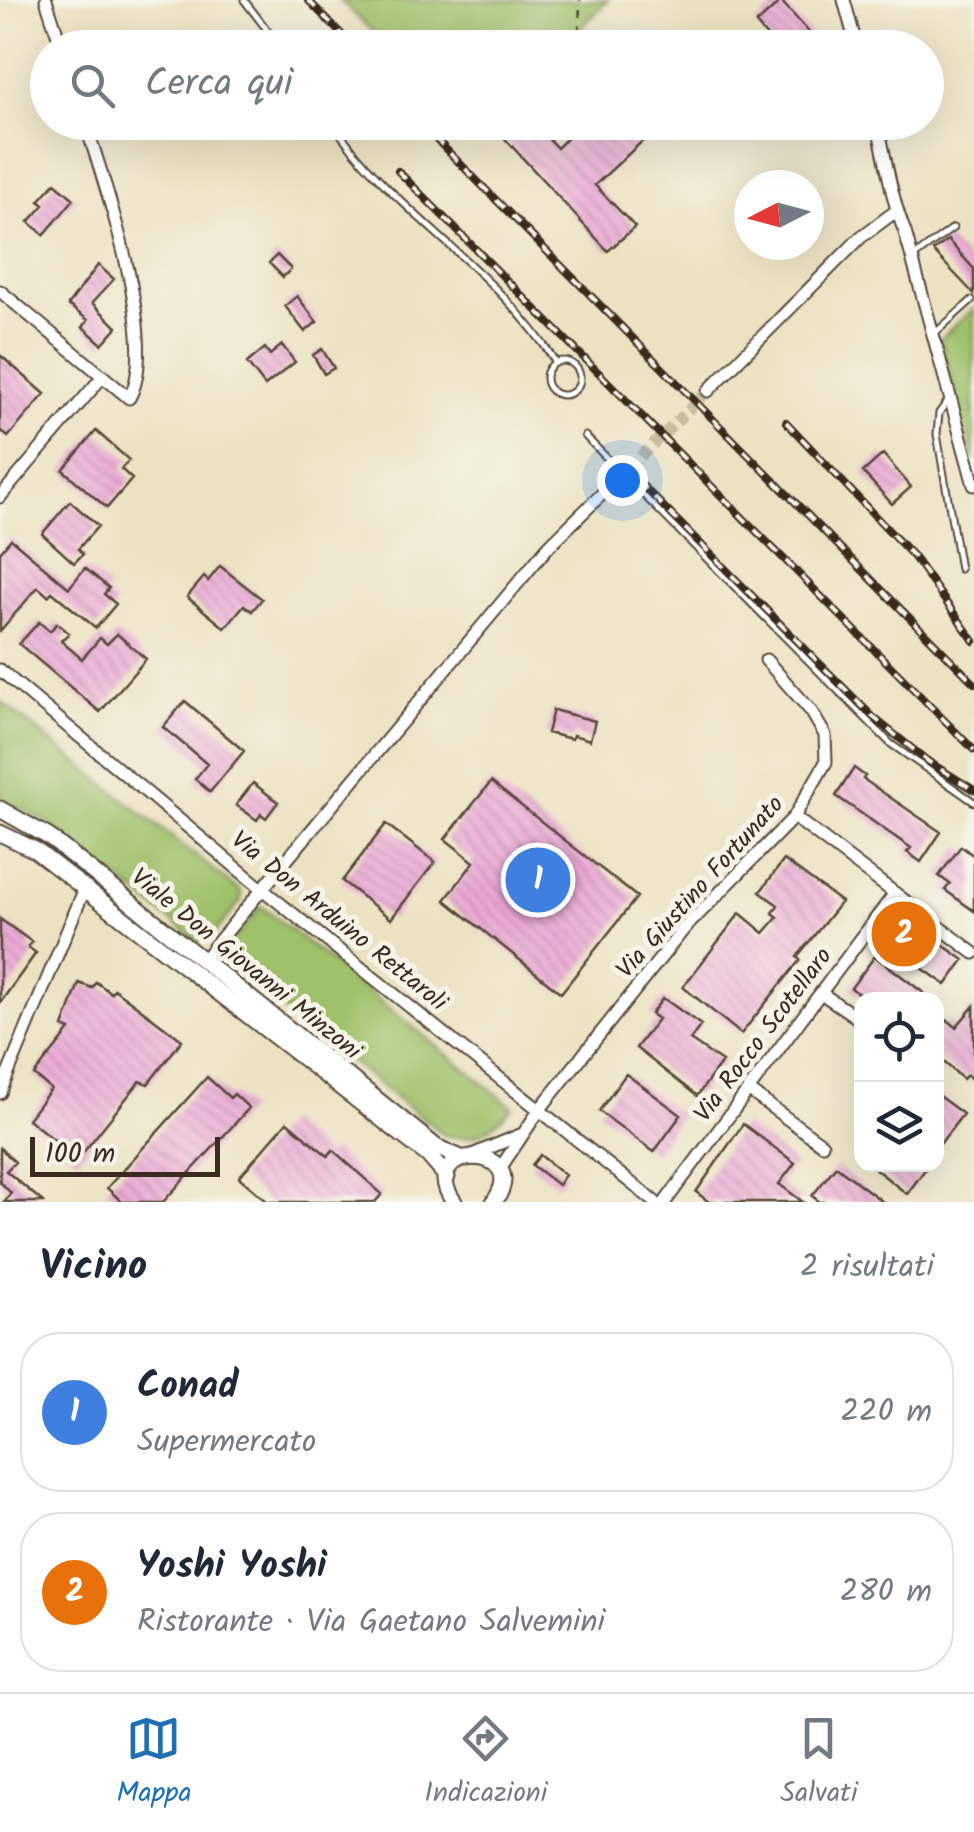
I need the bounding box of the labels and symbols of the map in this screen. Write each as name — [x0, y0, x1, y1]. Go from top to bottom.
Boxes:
north arrow — [734, 170, 824, 260]
your location — [597, 455, 648, 506]
street label: Via Giustino Fortunato — [607, 786, 794, 988]
street label: Via Don Arduino Rettaroli — [222, 821, 457, 1022]
pin: 1 — [506, 842, 570, 918]
street label: Viale Don Giovanni Minzoni — [122, 859, 371, 1071]
pin: 2 — [872, 896, 936, 972]
street label: Via Rocco Scotellaro — [684, 939, 843, 1131]
scale bar — [30, 1132, 220, 1176]

